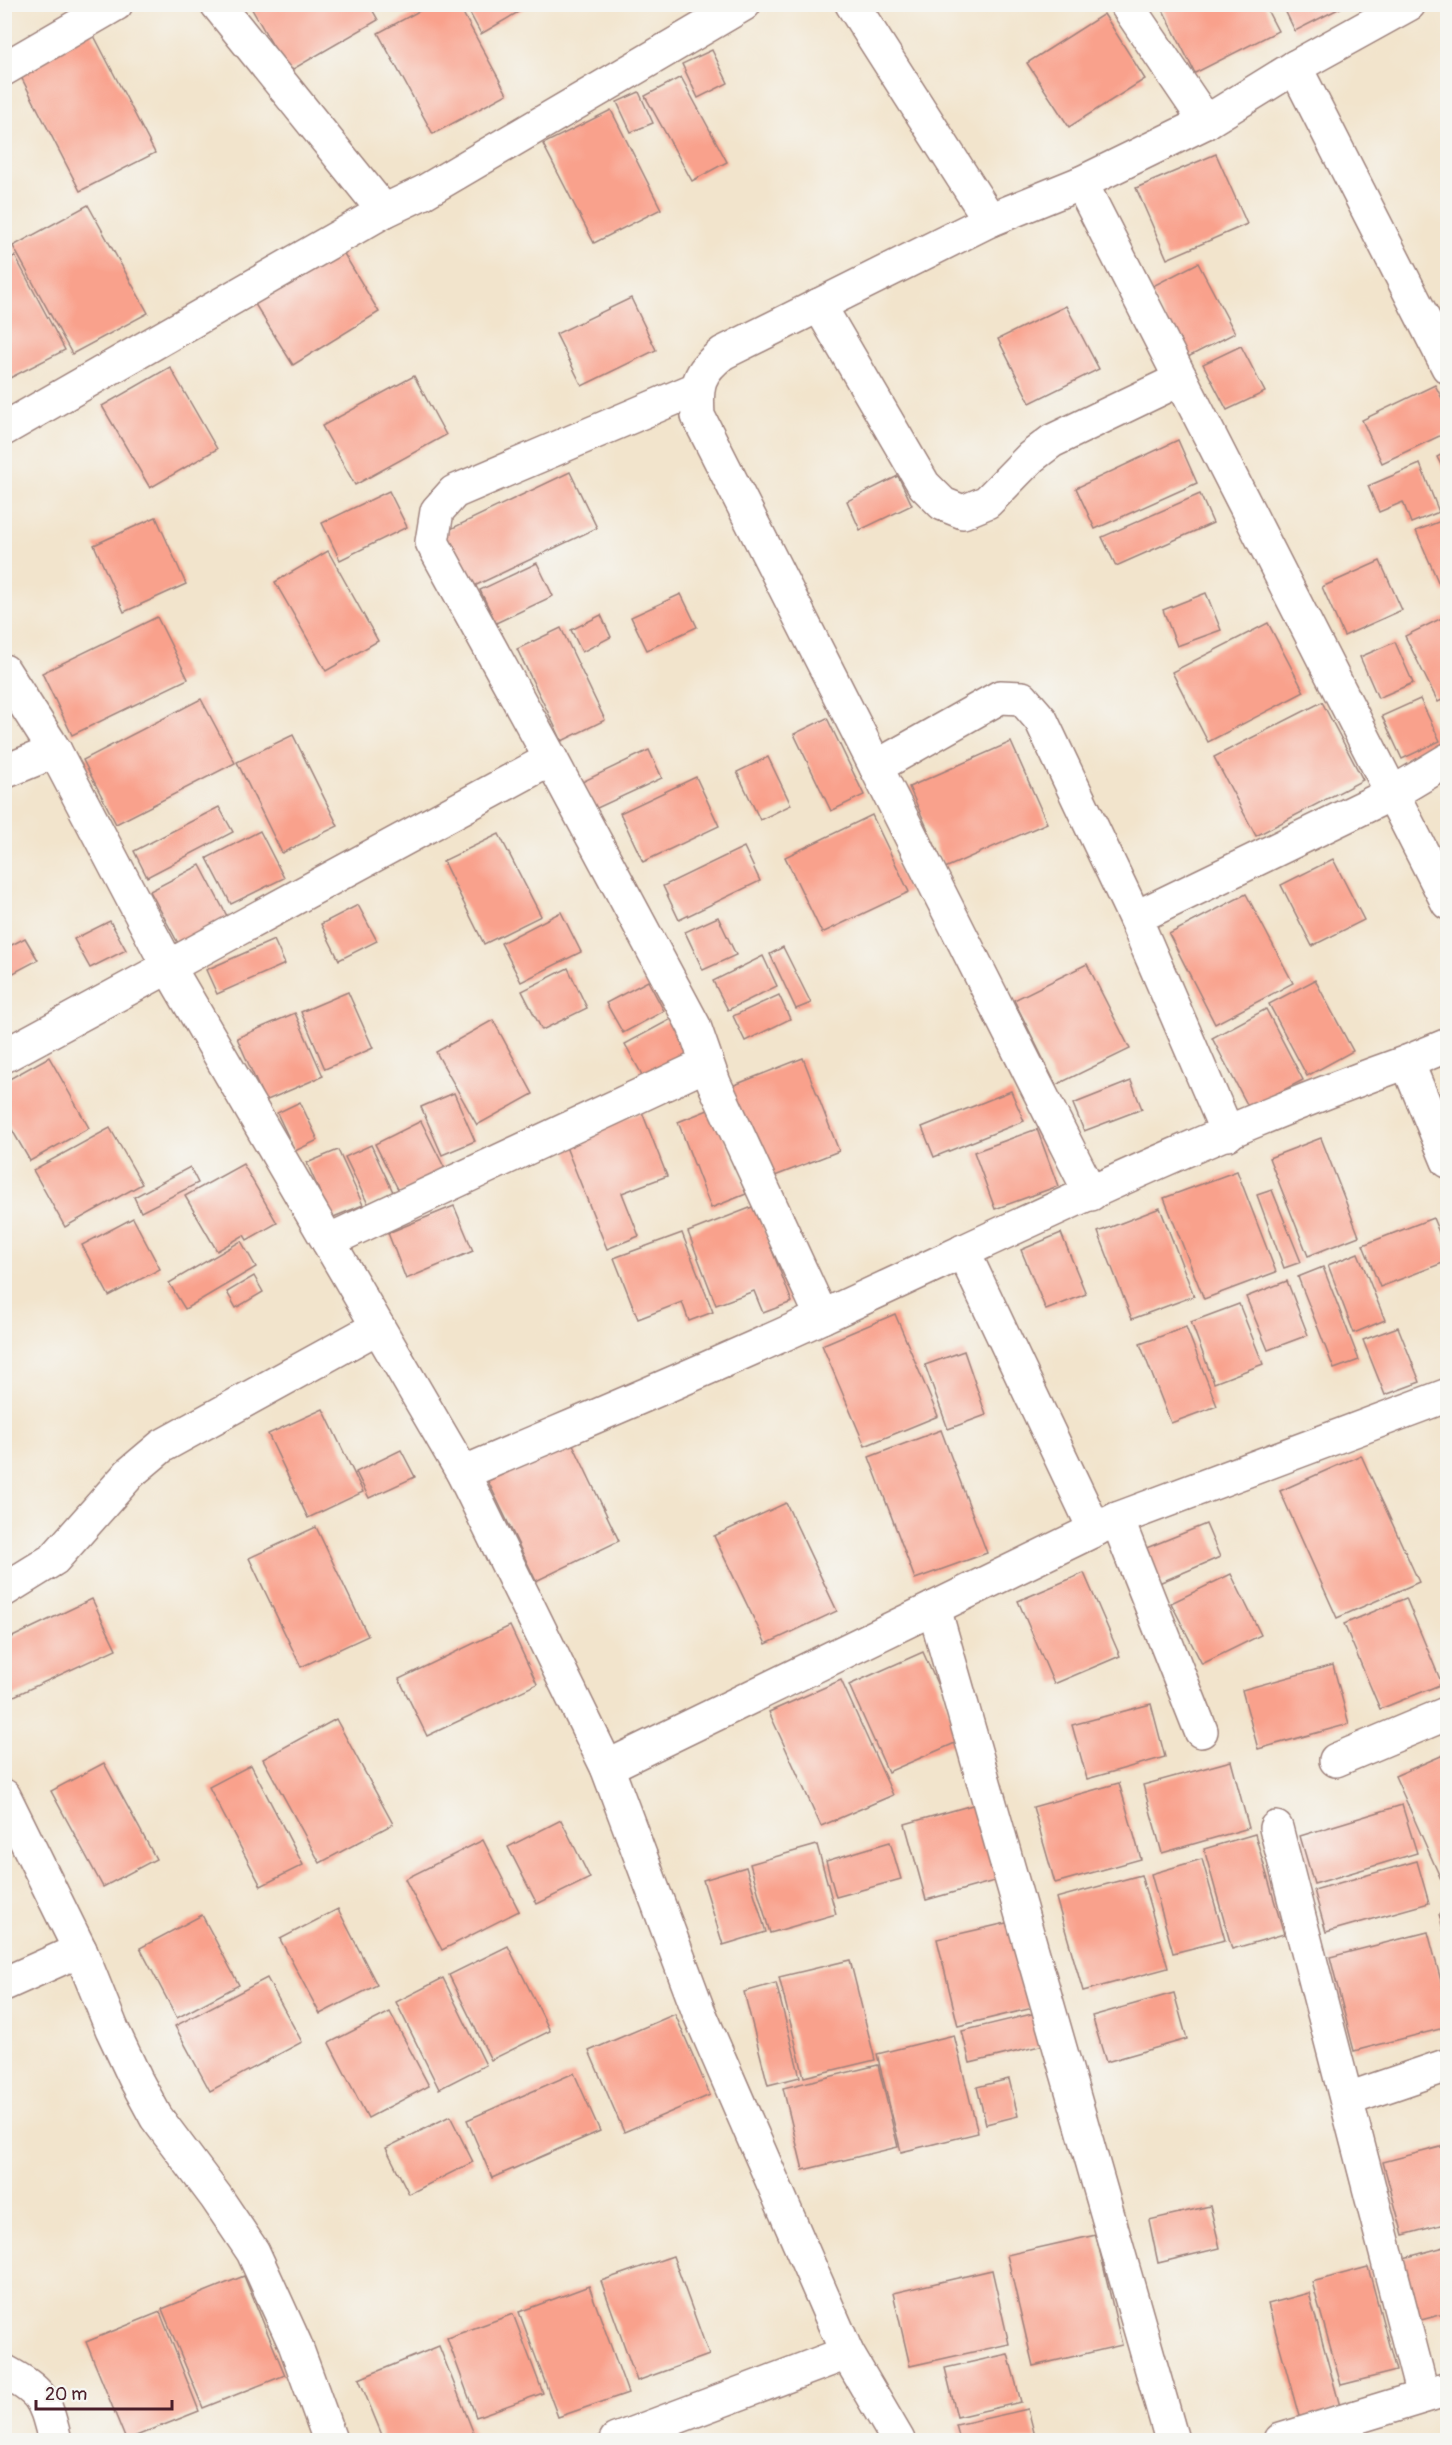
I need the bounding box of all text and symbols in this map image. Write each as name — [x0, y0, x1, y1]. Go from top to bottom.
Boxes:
scale bar — [36, 2373, 172, 2411]
text: 20 m — [45, 2383, 87, 2406]

